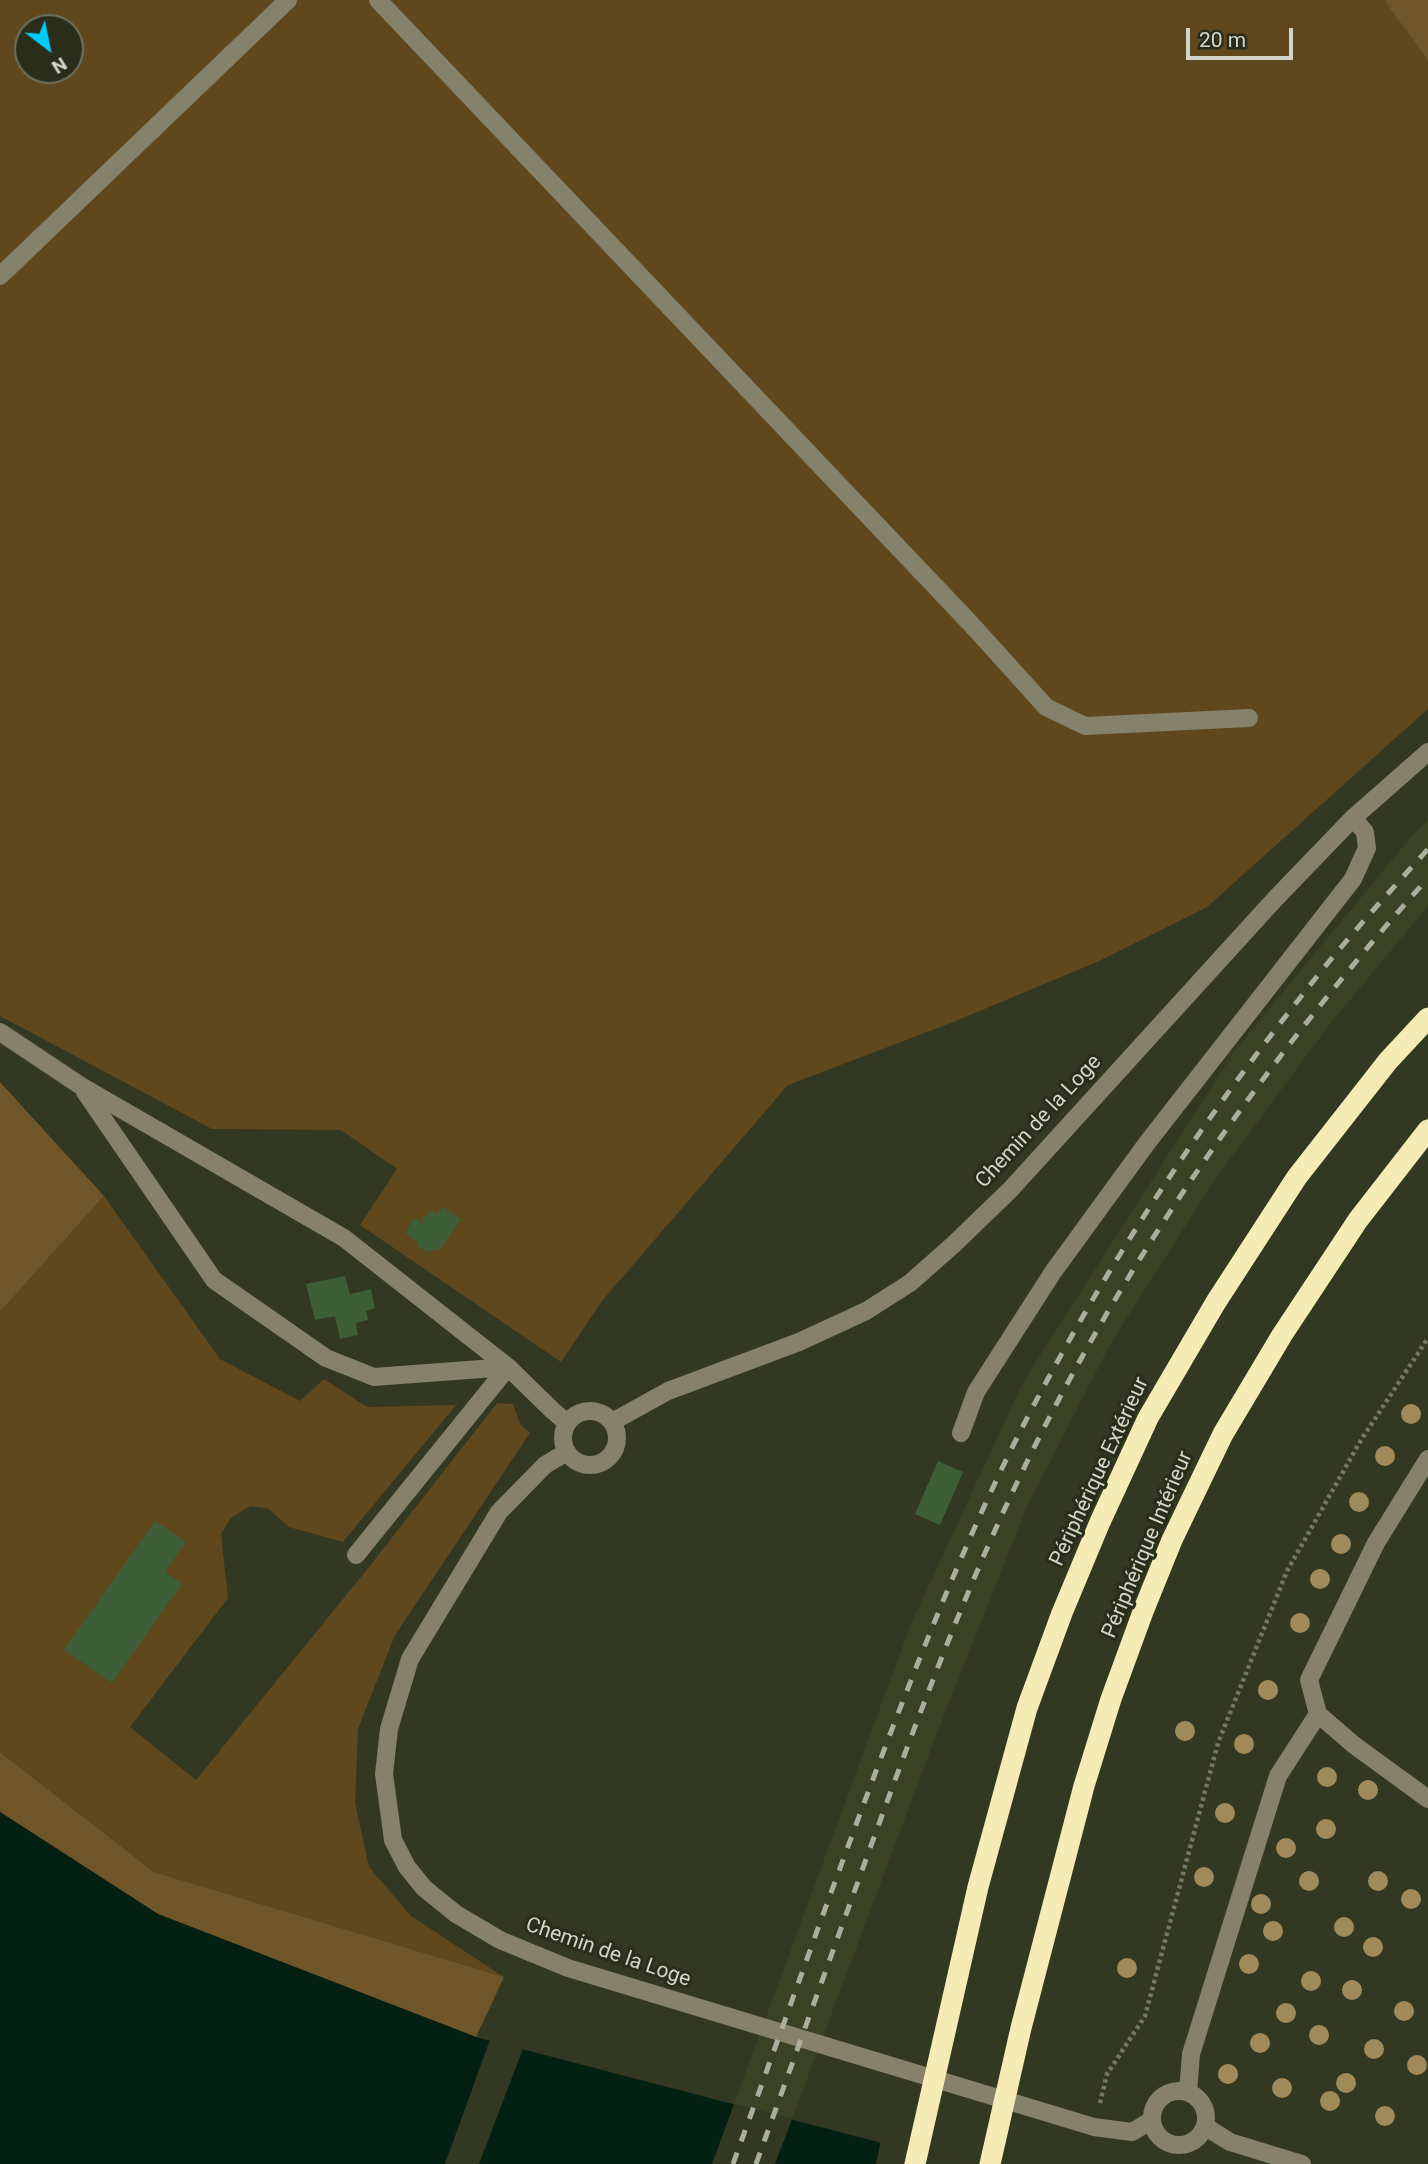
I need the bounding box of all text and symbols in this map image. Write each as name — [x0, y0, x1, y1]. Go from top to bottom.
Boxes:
north arrow — [14, 14, 84, 84]
scale bar — [1190, 14, 1297, 58]
text: 20 m — [1199, 28, 1246, 52]
text: N — [48, 52, 71, 79]
street label: Chemin de la Loge — [971, 1050, 1107, 1194]
street label: Périphérique Extérieur — [1045, 1374, 1155, 1570]
street label: Périphérique Intérieur — [1097, 1448, 1199, 1642]
street label: Chemin de la Loge — [522, 1913, 694, 1993]

